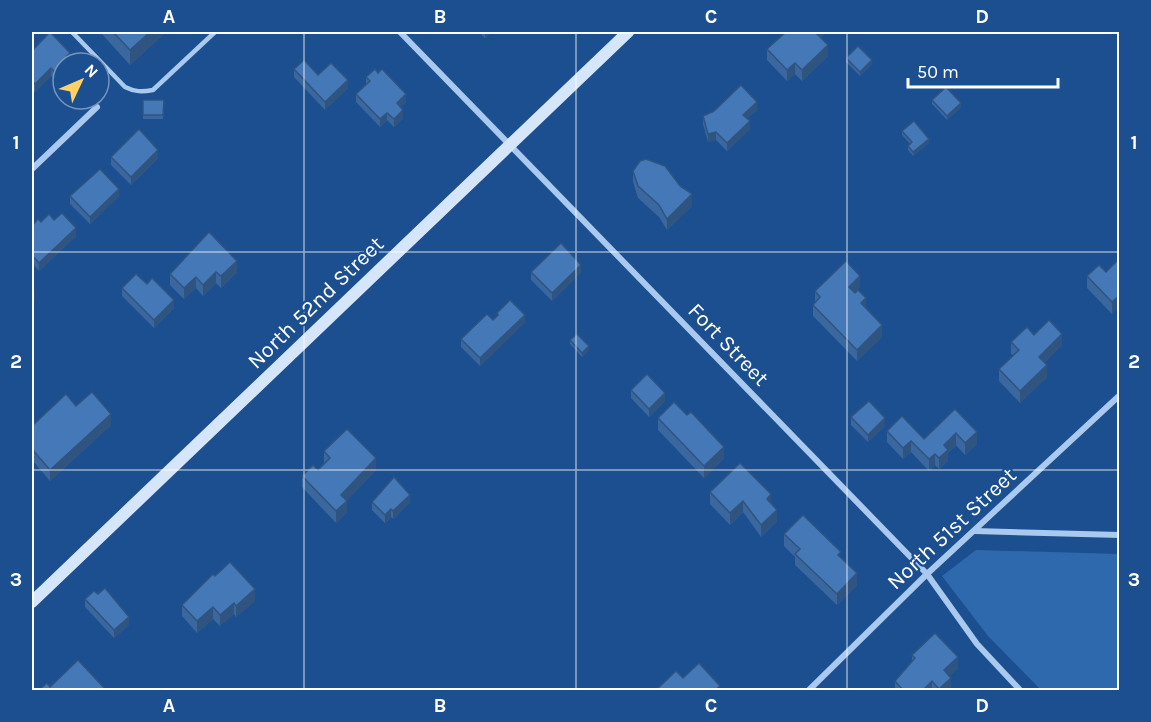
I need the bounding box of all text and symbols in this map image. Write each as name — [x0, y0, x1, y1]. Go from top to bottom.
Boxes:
text: A — [163, 5, 176, 28]
text: B — [434, 5, 446, 28]
text: C — [705, 5, 717, 28]
text: D — [975, 5, 989, 28]
north arrow — [51, 51, 111, 111]
scale bar — [908, 51, 1058, 89]
text: N — [81, 60, 102, 82]
text: 50 m — [917, 61, 959, 83]
text: 1 — [12, 131, 20, 154]
text: 1 — [1130, 131, 1138, 154]
street label: North 52nd Street — [242, 231, 389, 374]
street label: Fort Street — [683, 298, 774, 391]
text: 2 — [10, 350, 22, 373]
text: 2 — [1128, 350, 1140, 373]
street label: North 51st Street — [882, 462, 1022, 595]
text: 3 — [10, 568, 22, 591]
text: 3 — [1128, 568, 1140, 591]
text: A — [163, 694, 176, 717]
text: B — [434, 694, 446, 717]
text: C — [705, 694, 717, 717]
text: D — [975, 694, 989, 717]

